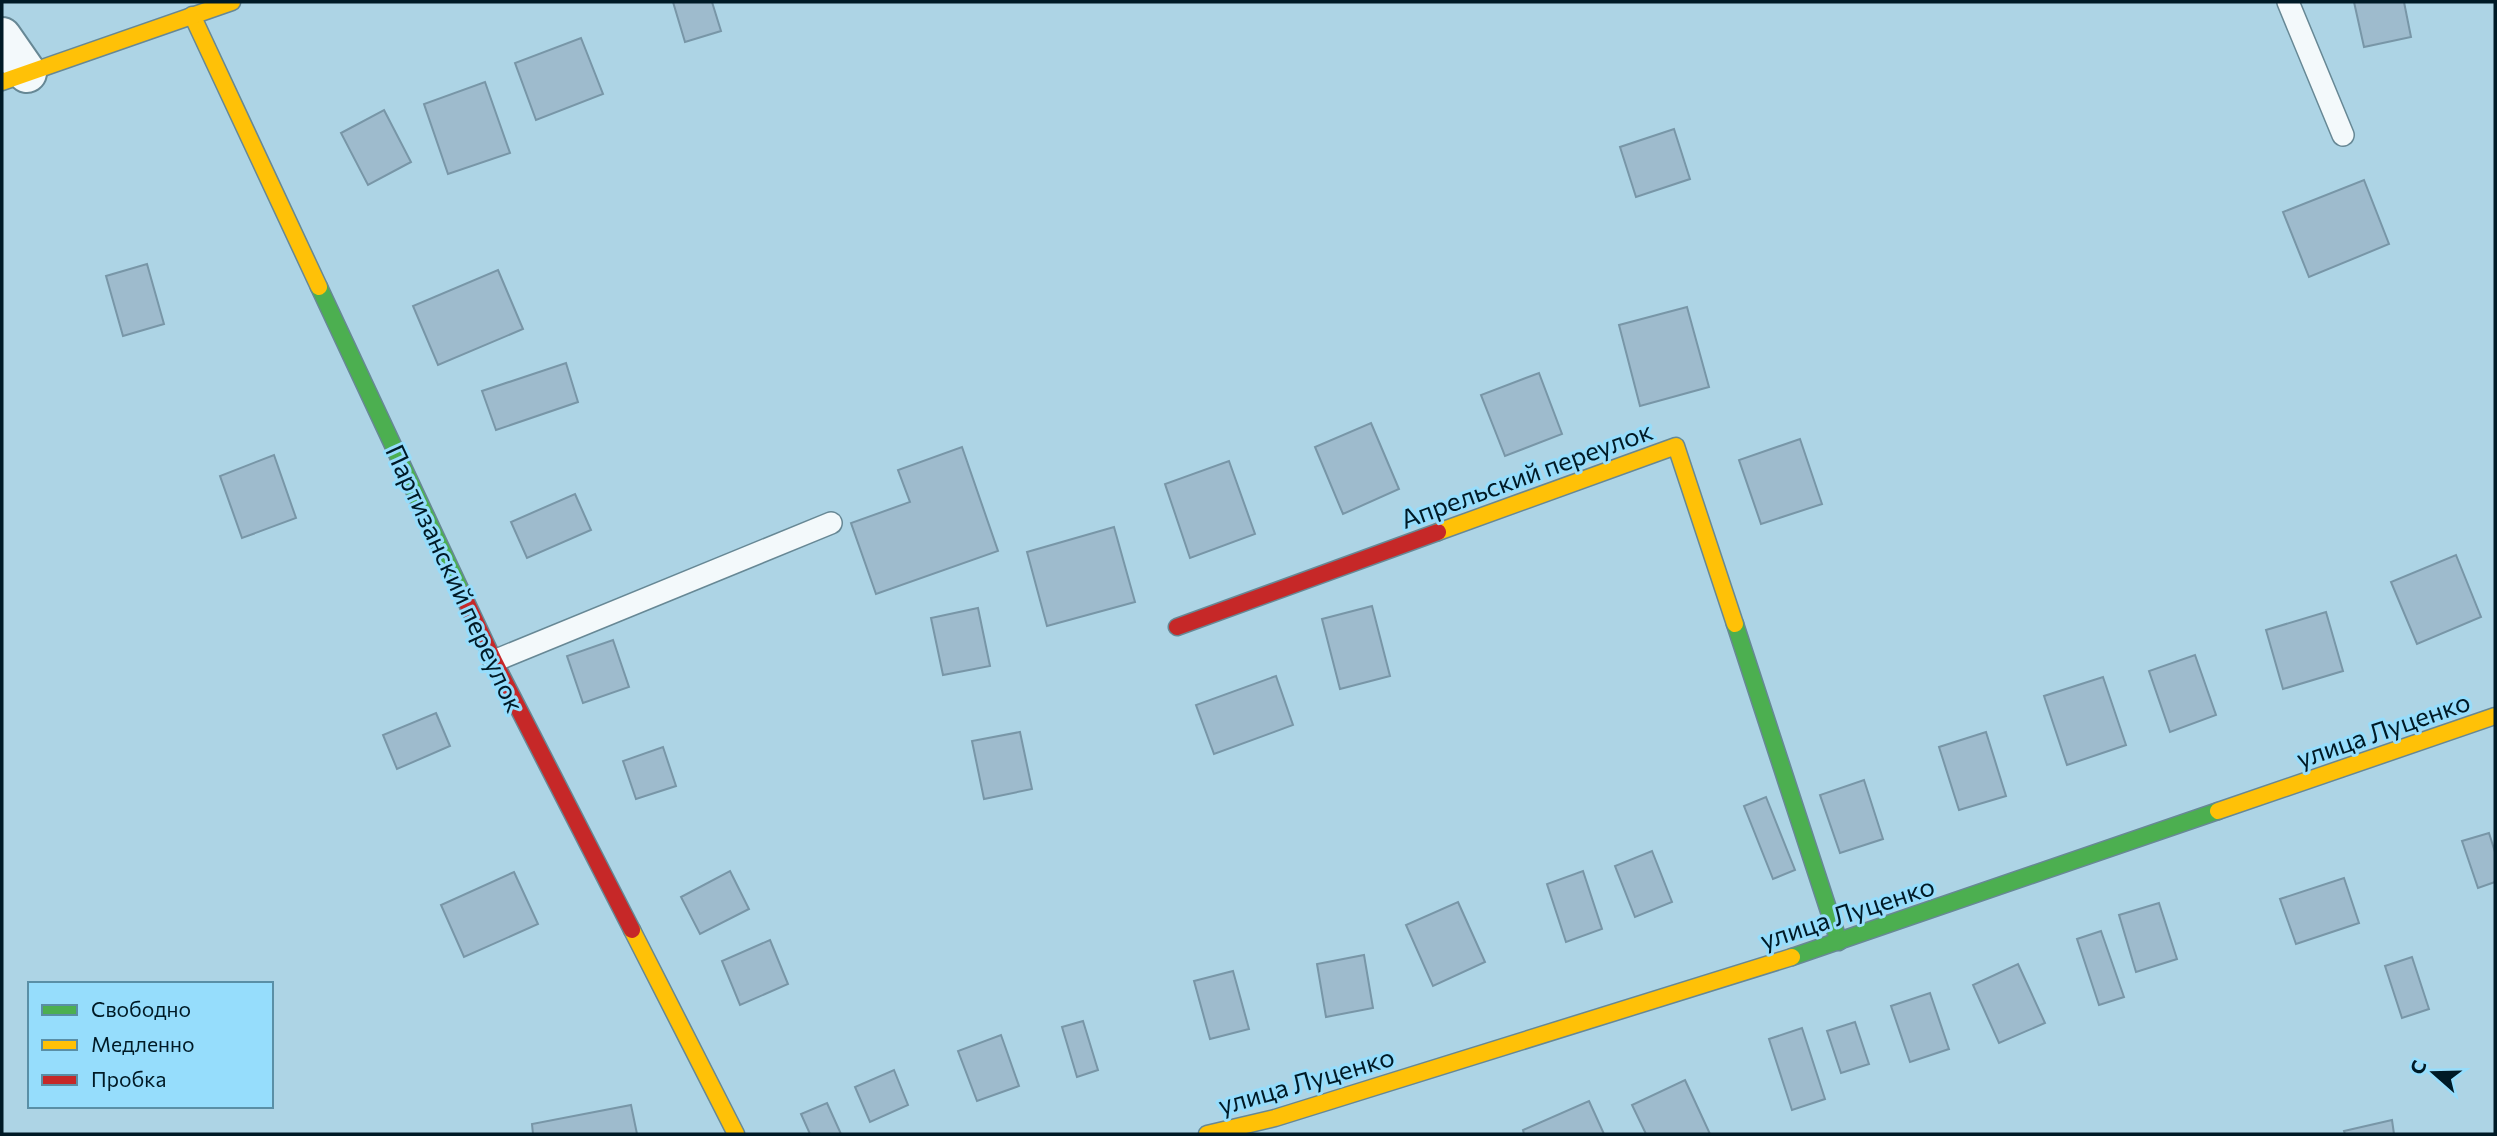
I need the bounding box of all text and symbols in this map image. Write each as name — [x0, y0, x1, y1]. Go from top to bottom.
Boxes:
street label: Апрельский переулок — [1396, 414, 1656, 534]
street label: Партизанский переулок — [380, 439, 532, 717]
street label: улица Луценко — [2292, 685, 2474, 773]
street label: улица Луценко — [1756, 869, 1938, 955]
legend — [28, 982, 273, 1108]
text: Свободно — [91, 996, 191, 1021]
text: Медленно — [91, 1031, 195, 1056]
north arrow — [2399, 1038, 2469, 1108]
street label: улица Луценко — [1214, 1040, 1398, 1120]
text: С — [2405, 1057, 2431, 1077]
text: Пробка — [91, 1066, 166, 1091]

